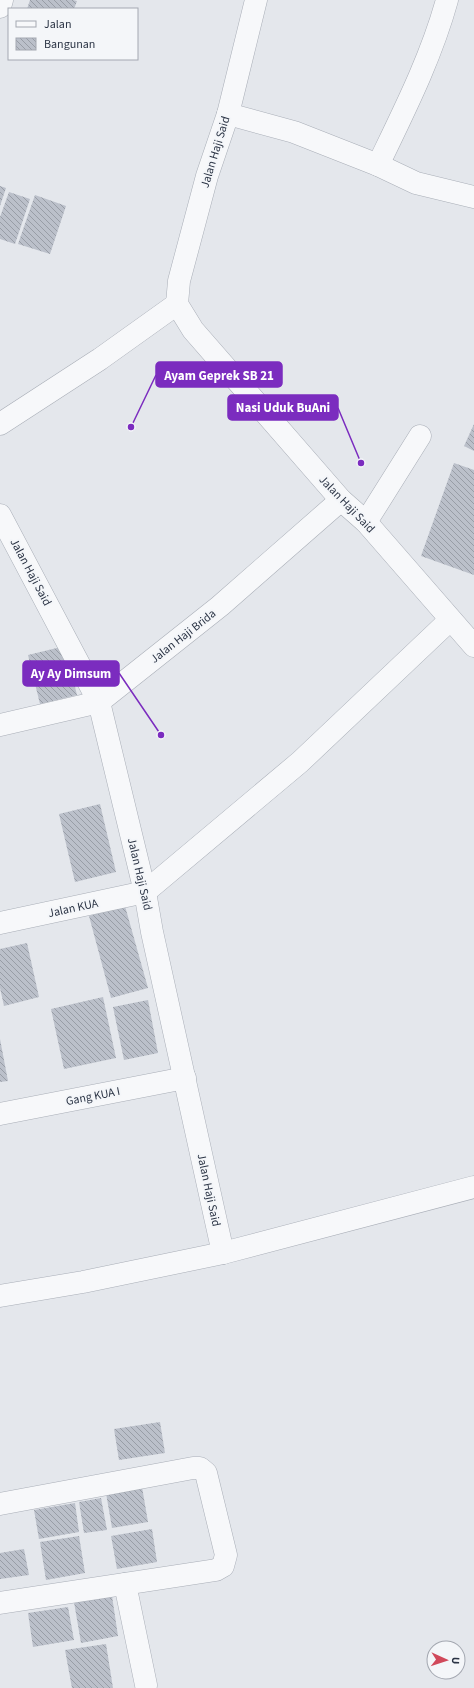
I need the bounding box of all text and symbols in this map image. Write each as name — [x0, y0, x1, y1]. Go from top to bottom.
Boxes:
legend — [8, 8, 138, 60]
text: Jalan — [44, 16, 71, 33]
text: Bangunan — [44, 36, 95, 53]
street label: Jalan Haji Said — [197, 114, 234, 190]
callout: Ayam Geprek SB 21 — [156, 362, 282, 387]
text: Ayam Geprek SB 21 — [163, 367, 274, 385]
callout: Nasi Uduk BuAni — [228, 395, 338, 420]
text: Nasi Uduk BuAni — [236, 399, 330, 417]
street label: Jalan Haji Said — [315, 472, 379, 537]
street label: Jalan Haji Said — [6, 536, 55, 609]
street label: Jalan Haji Brida — [147, 605, 220, 667]
callout: Ay Ay Dimsum — [23, 661, 119, 686]
text: Ay Ay Dimsum — [30, 665, 111, 683]
street label: Jalan Haji Said — [123, 836, 156, 912]
street label: Jalan KUA — [47, 895, 100, 922]
street label: Gang KUA I — [65, 1083, 122, 1110]
street label: Jalan Haji Said — [192, 1152, 225, 1228]
north arrow — [426, 1640, 466, 1680]
text: U — [448, 1656, 463, 1665]

